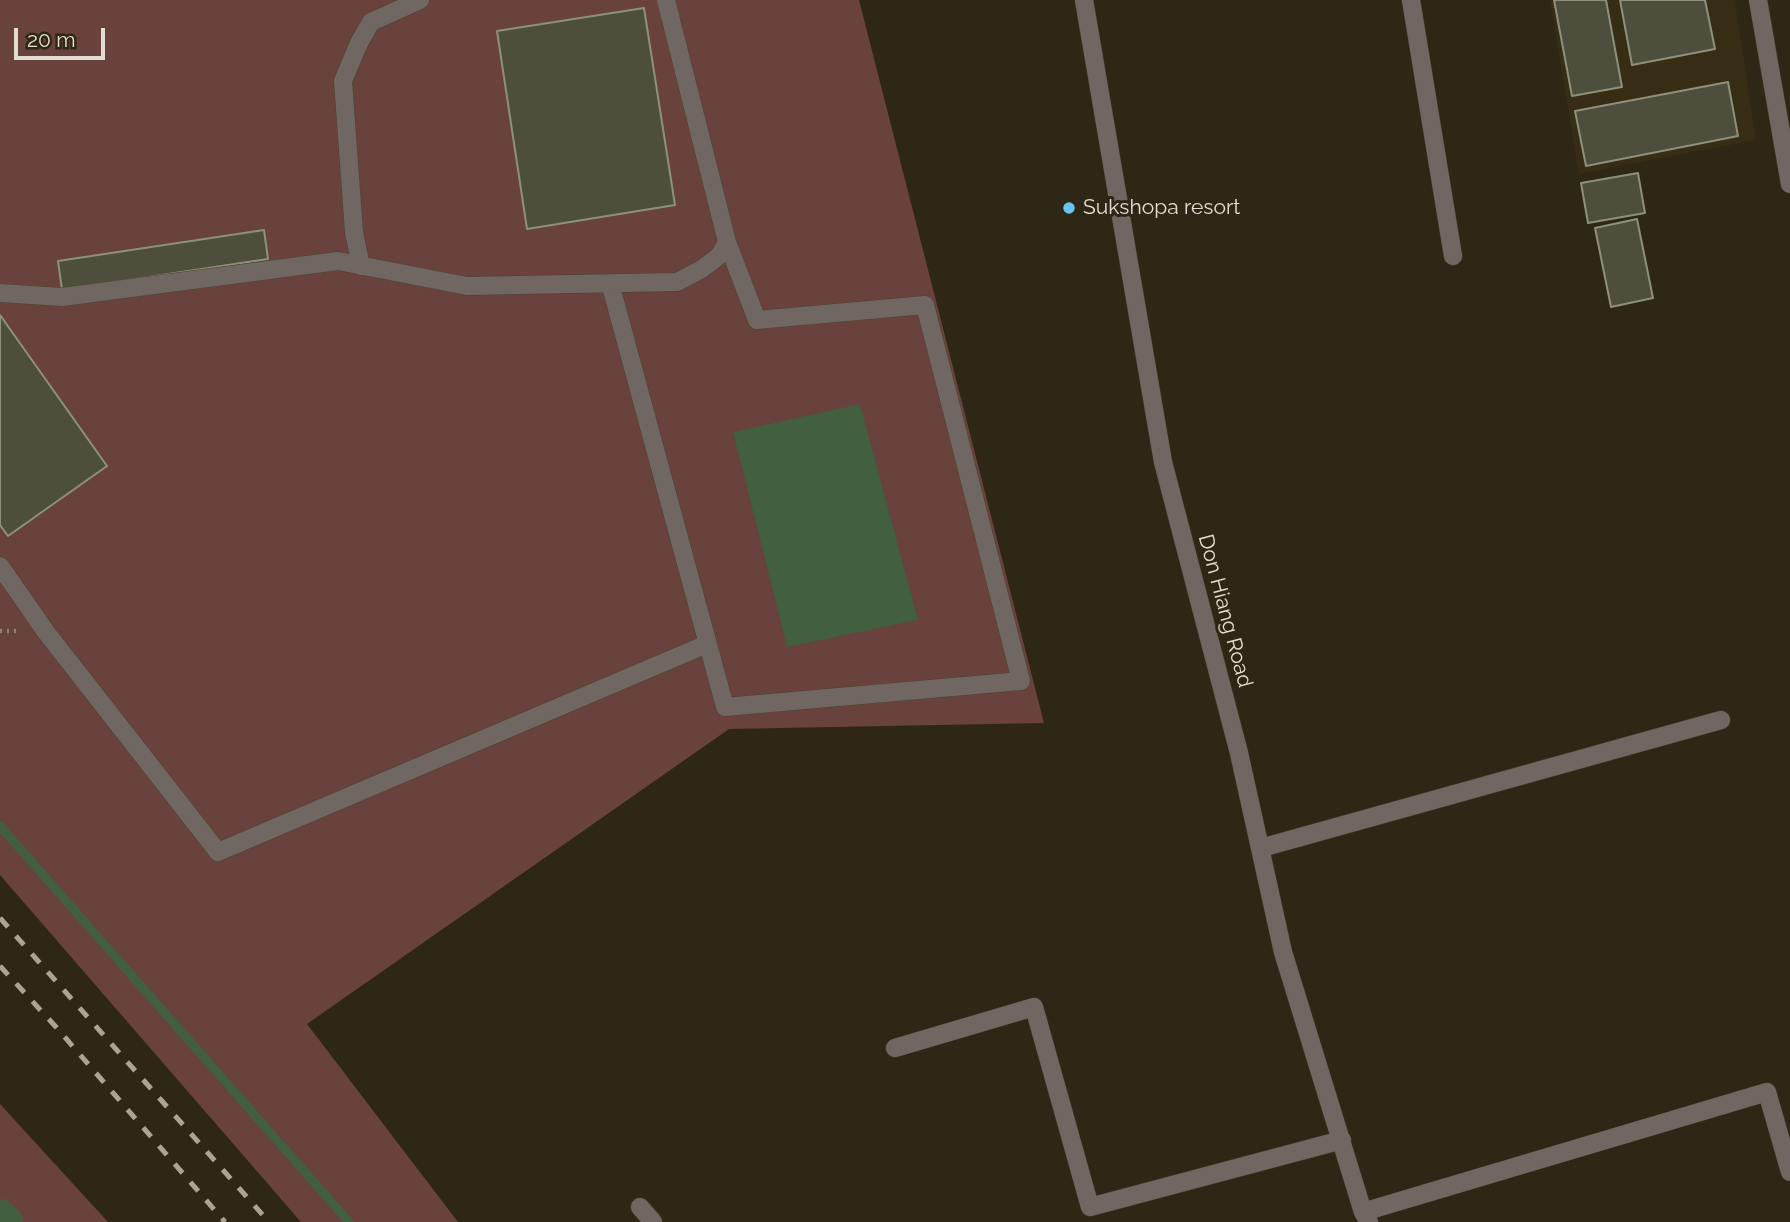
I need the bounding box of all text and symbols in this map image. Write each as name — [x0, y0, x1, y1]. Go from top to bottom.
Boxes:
scale bar — [18, 14, 108, 58]
text: 20 m — [27, 27, 75, 52]
place label: Sukshopa resort — [1083, 195, 1240, 221]
marker: Sukshopa resort — [1061, 200, 1077, 216]
street label: Don Hiang Road — [1192, 532, 1258, 690]

